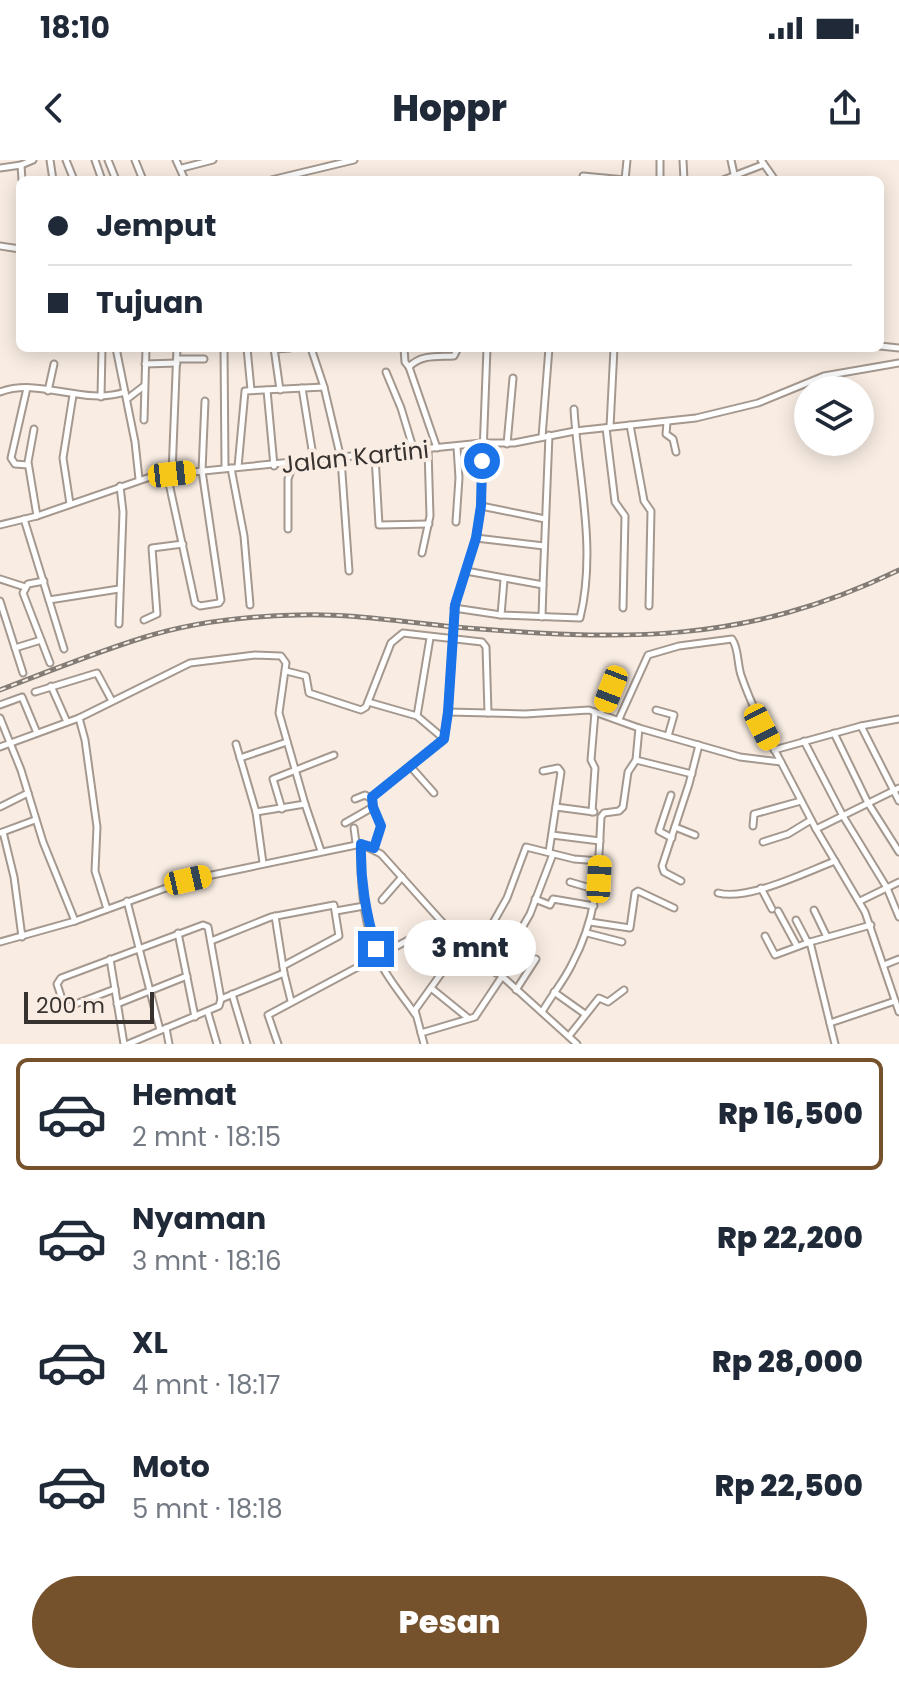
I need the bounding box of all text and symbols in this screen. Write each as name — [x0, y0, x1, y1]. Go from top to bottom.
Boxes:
text: 18:10 — [40, 6, 110, 49]
text: Hoppr — [392, 83, 507, 134]
icon: back — [32, 86, 76, 130]
icon: share — [823, 86, 867, 130]
text: Jemput — [96, 204, 216, 247]
text: Tujuan — [96, 281, 204, 324]
map controls — [794, 376, 874, 456]
button: layers — [794, 376, 874, 456]
street label: Jalan Kartini — [280, 433, 430, 481]
route start — [464, 443, 500, 479]
car — [147, 460, 197, 488]
car — [591, 662, 631, 716]
car — [740, 700, 784, 754]
car — [586, 854, 612, 904]
car — [162, 863, 214, 897]
callout: 3 mnt — [404, 921, 536, 977]
text: 3 mnt — [431, 930, 509, 966]
route end — [358, 931, 394, 967]
scale bar — [24, 988, 154, 1024]
text: 200 m — [36, 990, 105, 1021]
text: Hemat — [132, 1073, 237, 1116]
icon: car — [36, 1078, 108, 1150]
text: Rp 16,500 — [718, 1092, 863, 1135]
text: 2 mnt · 18:15 — [132, 1119, 281, 1155]
text: Nyaman — [132, 1197, 266, 1240]
icon: car — [36, 1202, 108, 1274]
text: Rp 22,200 — [717, 1216, 863, 1259]
text: 3 mnt · 18:16 — [132, 1243, 282, 1279]
text: XL — [132, 1321, 168, 1364]
icon: car — [36, 1326, 108, 1398]
text: Rp 28,000 — [712, 1340, 863, 1383]
text: 4 mnt · 18:17 — [132, 1367, 280, 1403]
text: Moto — [132, 1445, 210, 1488]
icon: car — [36, 1450, 108, 1522]
text: Rp 22,500 — [714, 1464, 863, 1507]
text: 5 mnt · 18:18 — [132, 1491, 283, 1527]
button: Pesan — [32, 1576, 867, 1668]

